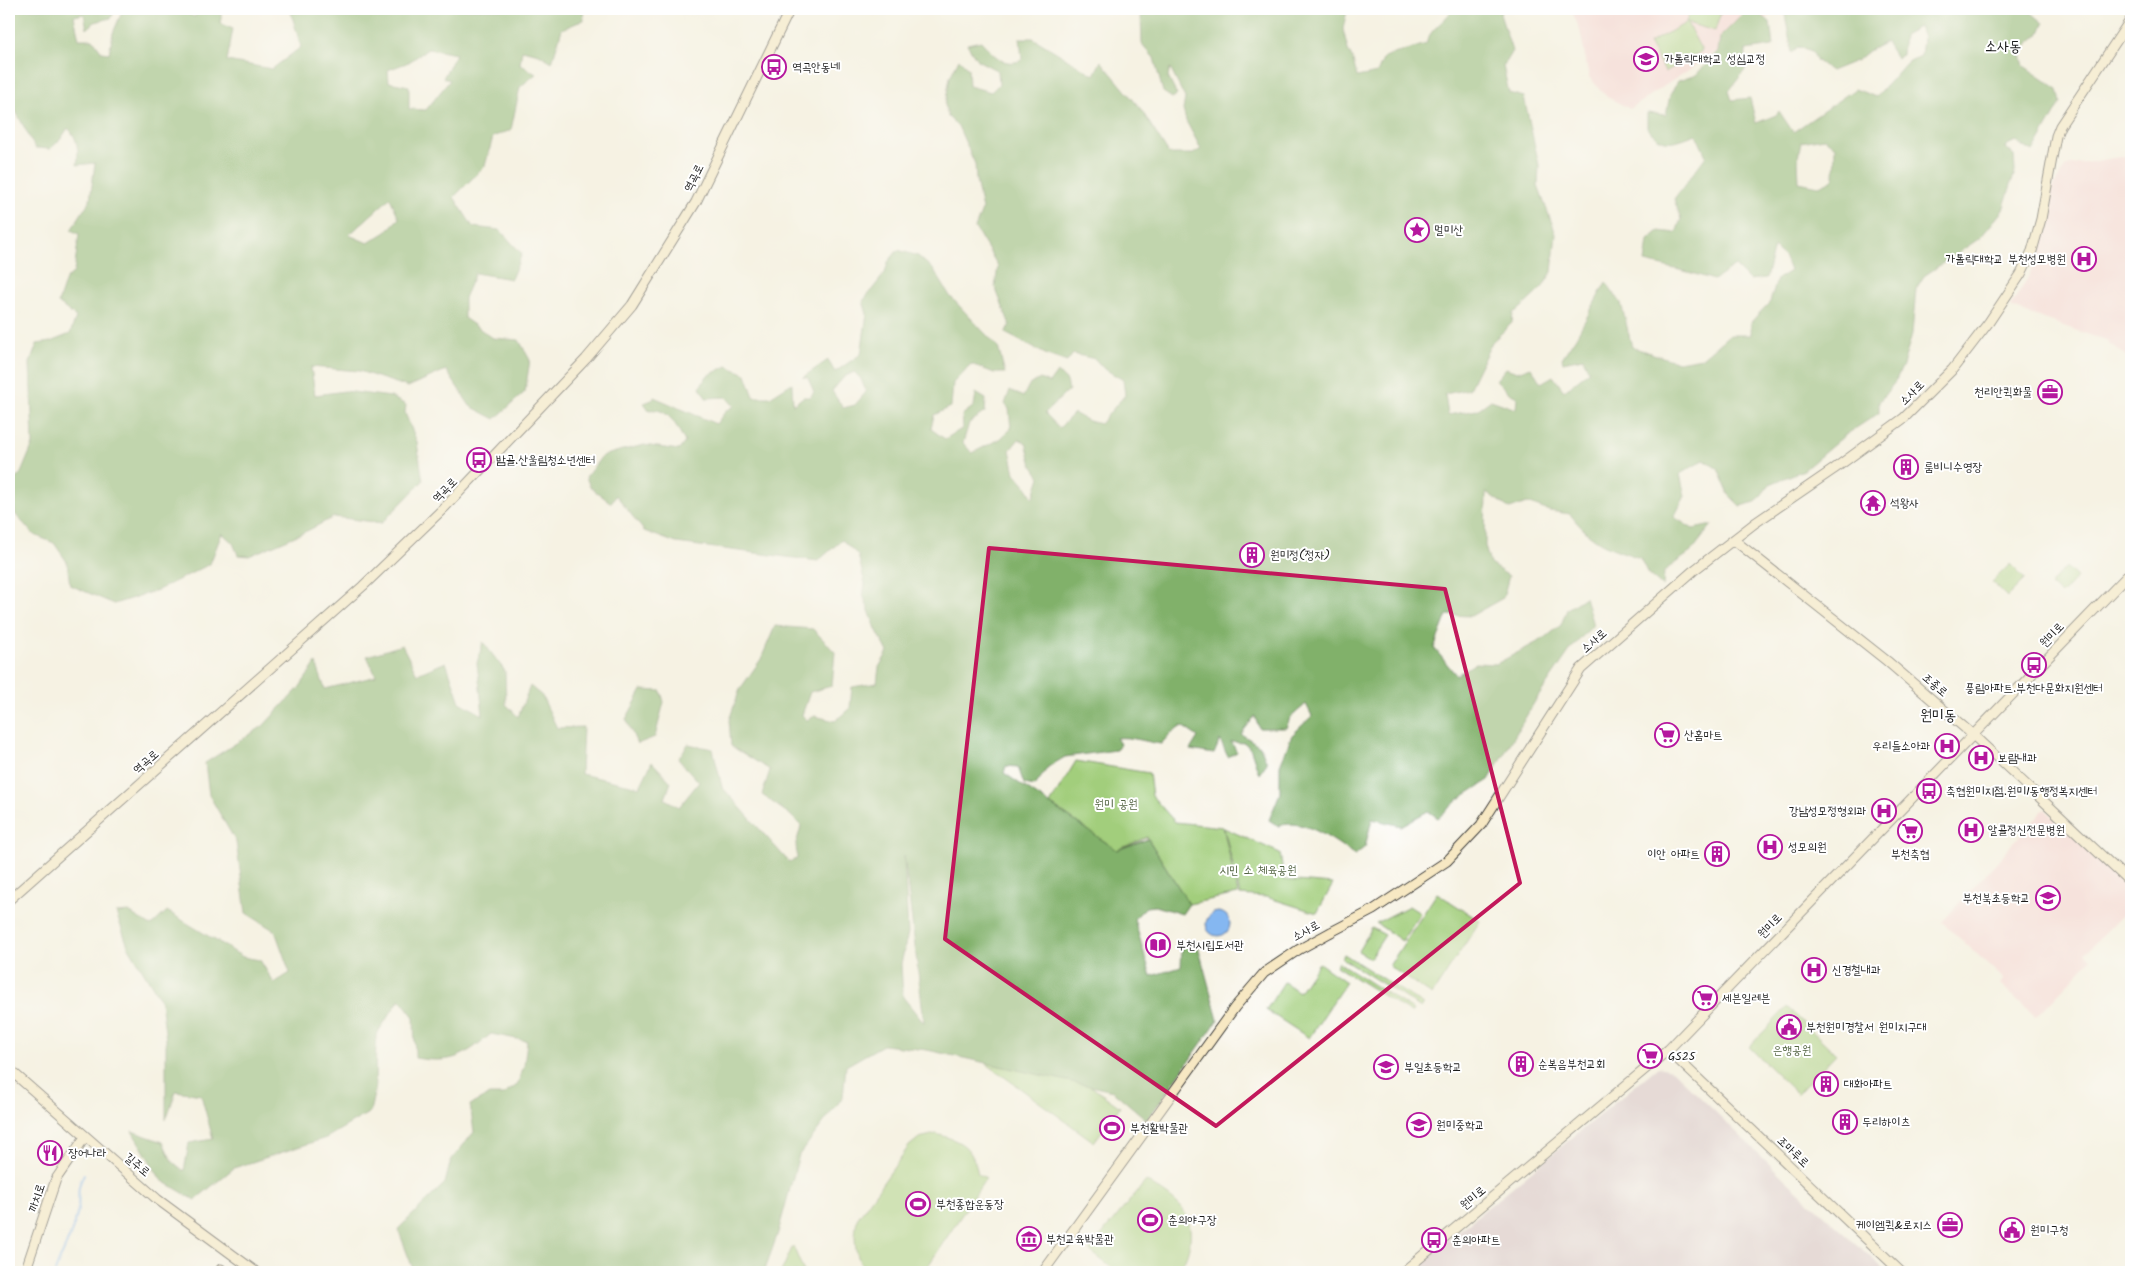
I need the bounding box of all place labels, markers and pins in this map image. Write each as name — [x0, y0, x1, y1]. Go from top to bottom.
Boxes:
school or university icon: 가톨릭대학교 성심교정 — [1633, 46, 1659, 72]
place label: 가톨릭대학교 성심교정 — [1664, 50, 1765, 69]
bus stop icon: 역곡안동네 — [761, 54, 787, 80]
place label: 역곡안동네 — [792, 58, 840, 77]
place icon: 멀미산 — [1404, 217, 1430, 243]
place label: 멀미산 — [1434, 221, 1463, 240]
hospital icon: 가톨릭대학교 부천성모병원 — [2071, 246, 2097, 272]
place label: 가톨릭대학교 부천성모병원 — [1945, 250, 2066, 269]
office icon: 천리안퀵화물 — [2037, 379, 2063, 405]
place label: 천리안퀵화물 — [1974, 383, 2032, 402]
bus stop icon: 밤골.산울림청소년센터 — [466, 447, 492, 473]
place label: 밤골.산울림청소년센터 — [496, 451, 595, 470]
building icon: 룸비니수영장 — [1893, 454, 1919, 480]
place label: 룸비니수영장 — [1924, 458, 1982, 477]
temple icon: 석왕사 — [1860, 490, 1886, 516]
place label: 석왕사 — [1890, 494, 1919, 513]
building icon: 원미정(정자) — [1239, 542, 1265, 568]
place label: 원미정(정자) — [1270, 546, 1330, 565]
bus stop icon: 풍림아파트.부천다문화지원센터 — [2021, 652, 2047, 678]
place label: 풍림아파트.부천다문화지원센터 — [1965, 679, 2103, 698]
supermarket icon: 산홈마트 — [1654, 722, 1680, 748]
place label: 산홈마트 — [1684, 726, 1723, 745]
hospital icon: 우리들소아과 — [1934, 733, 1960, 759]
place label: 우리들소아과 — [1872, 737, 1930, 756]
hospital icon: 보람내과 — [1968, 745, 1994, 771]
place label: 보람내과 — [1998, 749, 2037, 768]
bus stop icon: 축협원미지점.원미1동행정복지센터 — [1916, 778, 1942, 804]
place label: 축협원미지점.원미1동행정복지센터 — [1946, 782, 2097, 801]
hospital icon: 강남성모정형외과 — [1871, 798, 1897, 824]
place label: 강남성모정형외과 — [1789, 802, 1866, 821]
hospital icon: 알콜정신전문병원 — [1958, 817, 1984, 843]
supermarket icon: 부천축협 — [1897, 818, 1923, 844]
place label: 알콜정신전문병원 — [1988, 821, 2065, 840]
hospital icon: 성모의원 — [1757, 834, 1783, 860]
place label: 성모의원 — [1788, 838, 1827, 857]
building icon: 이안 아파트 — [1704, 841, 1730, 867]
place label: 이안 아파트 — [1647, 845, 1700, 864]
place label: 부천축협 — [1891, 845, 1929, 864]
school or university icon: 부천북초등학교 — [2035, 885, 2061, 911]
place label: 부천북초등학교 — [1962, 889, 2030, 908]
library icon: 부천시립도서관 — [1145, 932, 1171, 958]
place label: 부천시립도서관 — [1176, 936, 1244, 955]
hospital icon: 신경철내과 — [1801, 957, 1827, 983]
place label: 신경철내과 — [1832, 961, 1881, 980]
supermarket icon: 세븐일레븐 — [1692, 985, 1718, 1011]
place label: 세븐일레븐 — [1722, 989, 1770, 1008]
public building icon: 부천원미경찰서 원미지구대 — [1776, 1014, 1802, 1040]
place label: 부천원미경찰서 원미지구대 — [1806, 1018, 1927, 1037]
supermarket icon: GS25 — [1637, 1043, 1663, 1069]
place label: GS25 — [1668, 1047, 1697, 1066]
building icon: 순복음부천교회 — [1508, 1051, 1534, 1077]
school or university icon: 부일초등학교 — [1373, 1054, 1399, 1080]
place label: 순복음부천교회 — [1538, 1055, 1606, 1074]
place label: 부일초등학교 — [1404, 1058, 1462, 1077]
building icon: 대화아파트 — [1813, 1071, 1839, 1097]
place label: 대화아파트 — [1844, 1075, 1892, 1094]
building icon: 두리하이츠 — [1832, 1109, 1858, 1135]
school or university icon: 원미중학교 — [1406, 1112, 1432, 1138]
place label: 두리하이츠 — [1862, 1113, 1910, 1132]
sports icon: 부천활박물관 — [1099, 1115, 1125, 1141]
place label: 원미중학교 — [1436, 1116, 1484, 1135]
place label: 부천활박물관 — [1130, 1119, 1188, 1138]
restaurant icon: 장어나라 — [37, 1140, 63, 1166]
place label: 장어나라 — [68, 1144, 107, 1163]
sports icon: 부천종합운동장 — [905, 1191, 931, 1217]
place label: 부천종합운동장 — [936, 1195, 1004, 1214]
sports icon: 춘의야구장 — [1137, 1207, 1163, 1233]
place label: 춘의야구장 — [1168, 1211, 1217, 1230]
office icon: 케이엠퀵&로지스 — [1937, 1212, 1963, 1238]
place label: 케이엠퀵&로지스 — [1856, 1216, 1932, 1235]
public building icon: 원미구청 — [1999, 1217, 2025, 1243]
place label: 원미구청 — [2030, 1221, 2069, 1240]
museum icon: 부천교육박물관 — [1016, 1226, 1042, 1252]
bus stop icon: 춘의아파트 — [1421, 1227, 1447, 1253]
place label: 부천교육박물관 — [1046, 1230, 1114, 1249]
place label: 춘의아파트 — [1452, 1231, 1500, 1250]

